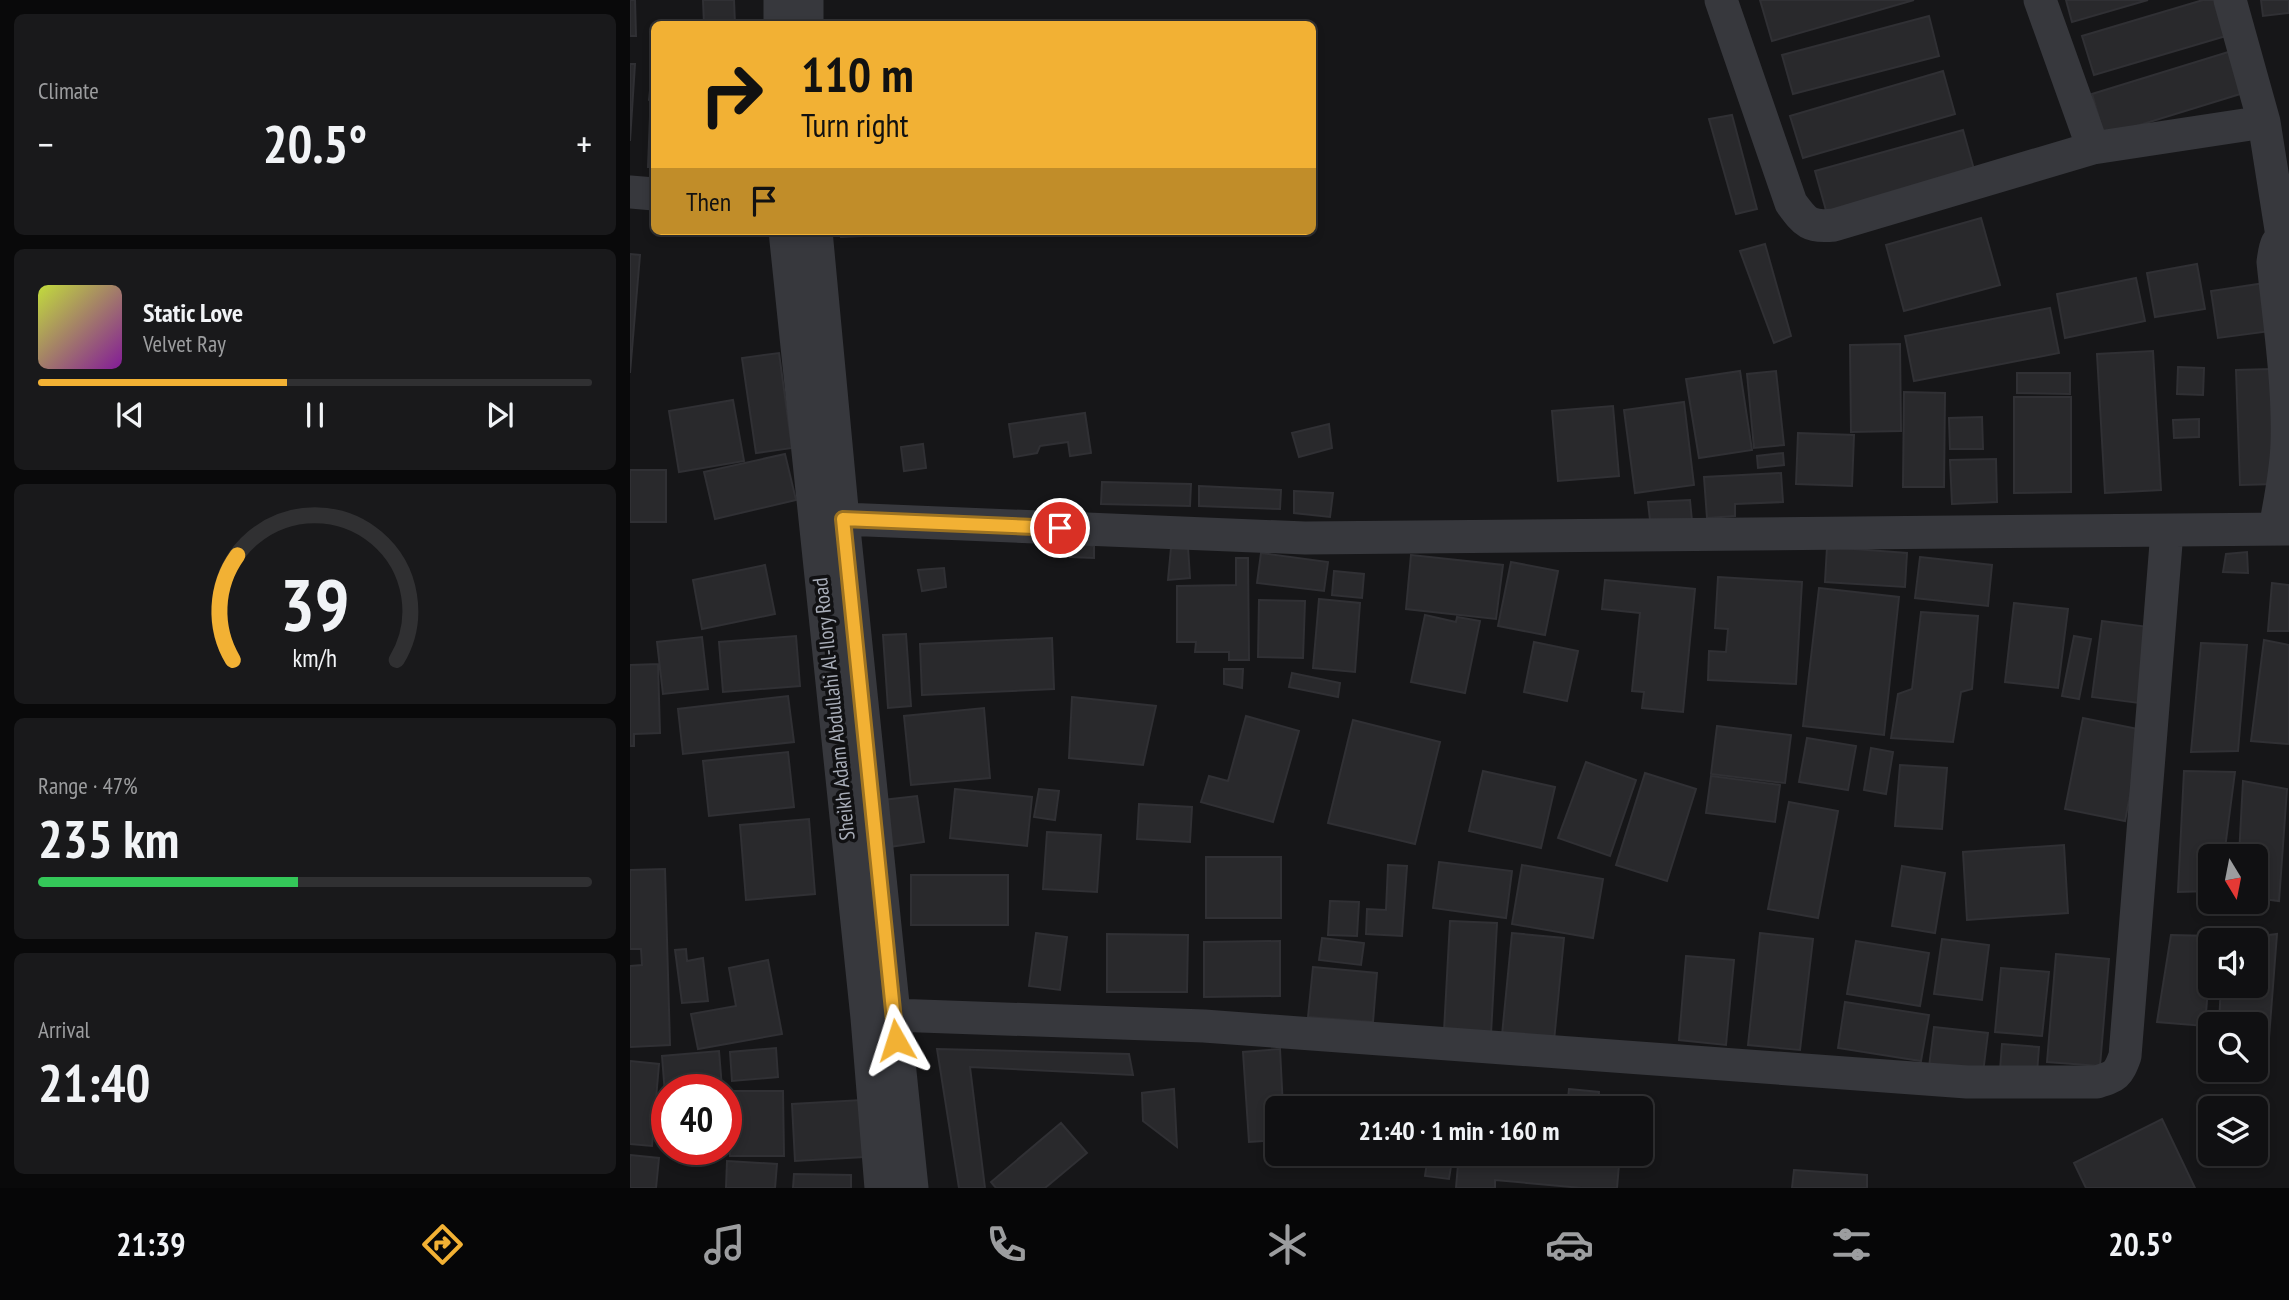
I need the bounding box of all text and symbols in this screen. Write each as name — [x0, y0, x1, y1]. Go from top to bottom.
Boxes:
text: 110 m — [801, 42, 914, 106]
icon: right — [686, 49, 777, 140]
text: Climate — [38, 76, 99, 105]
text: Turn right — [801, 104, 909, 146]
text: 20.5° — [263, 110, 367, 177]
text: − — [38, 119, 54, 168]
text: + — [576, 119, 592, 168]
icon: arrive — [745, 182, 783, 220]
text: Then — [686, 185, 731, 218]
text: Static Love — [143, 296, 243, 329]
text: Velvet Ray — [143, 329, 226, 358]
icon: previous — [111, 396, 149, 434]
icon: pause — [296, 396, 334, 434]
icon: next — [481, 396, 519, 434]
pin — [1030, 498, 1090, 558]
icon: arrive — [1041, 509, 1079, 547]
text: 39 — [280, 556, 350, 650]
street label: Sheikh Adam Abdullahi Al-Ilory Road — [806, 576, 861, 842]
text: km/h — [293, 642, 337, 674]
text: Range · 47% — [38, 771, 138, 800]
text: 235 km — [38, 805, 179, 872]
north arrow — [2198, 844, 2268, 914]
map controls — [2198, 844, 2268, 1166]
button: sound — [2198, 928, 2268, 998]
position arrow — [859, 1003, 933, 1077]
button: search — [2198, 1012, 2268, 1082]
text: Arrival — [38, 1015, 90, 1044]
text: 21:40 — [38, 1049, 150, 1116]
speed limit sign: 40 — [651, 1074, 742, 1165]
button: layers — [2198, 1096, 2268, 1166]
text: 21:40 · 1 min · 160 m — [1359, 1114, 1559, 1147]
icon: directions — [418, 1220, 467, 1269]
icon: music — [700, 1220, 749, 1269]
icon: phone — [982, 1220, 1031, 1269]
icon: climate — [1263, 1220, 1312, 1269]
icon: car — [1545, 1220, 1594, 1269]
icon: filters — [1827, 1220, 1876, 1269]
text: 21:39 — [116, 1223, 186, 1265]
text: 20.5° — [2108, 1223, 2173, 1265]

